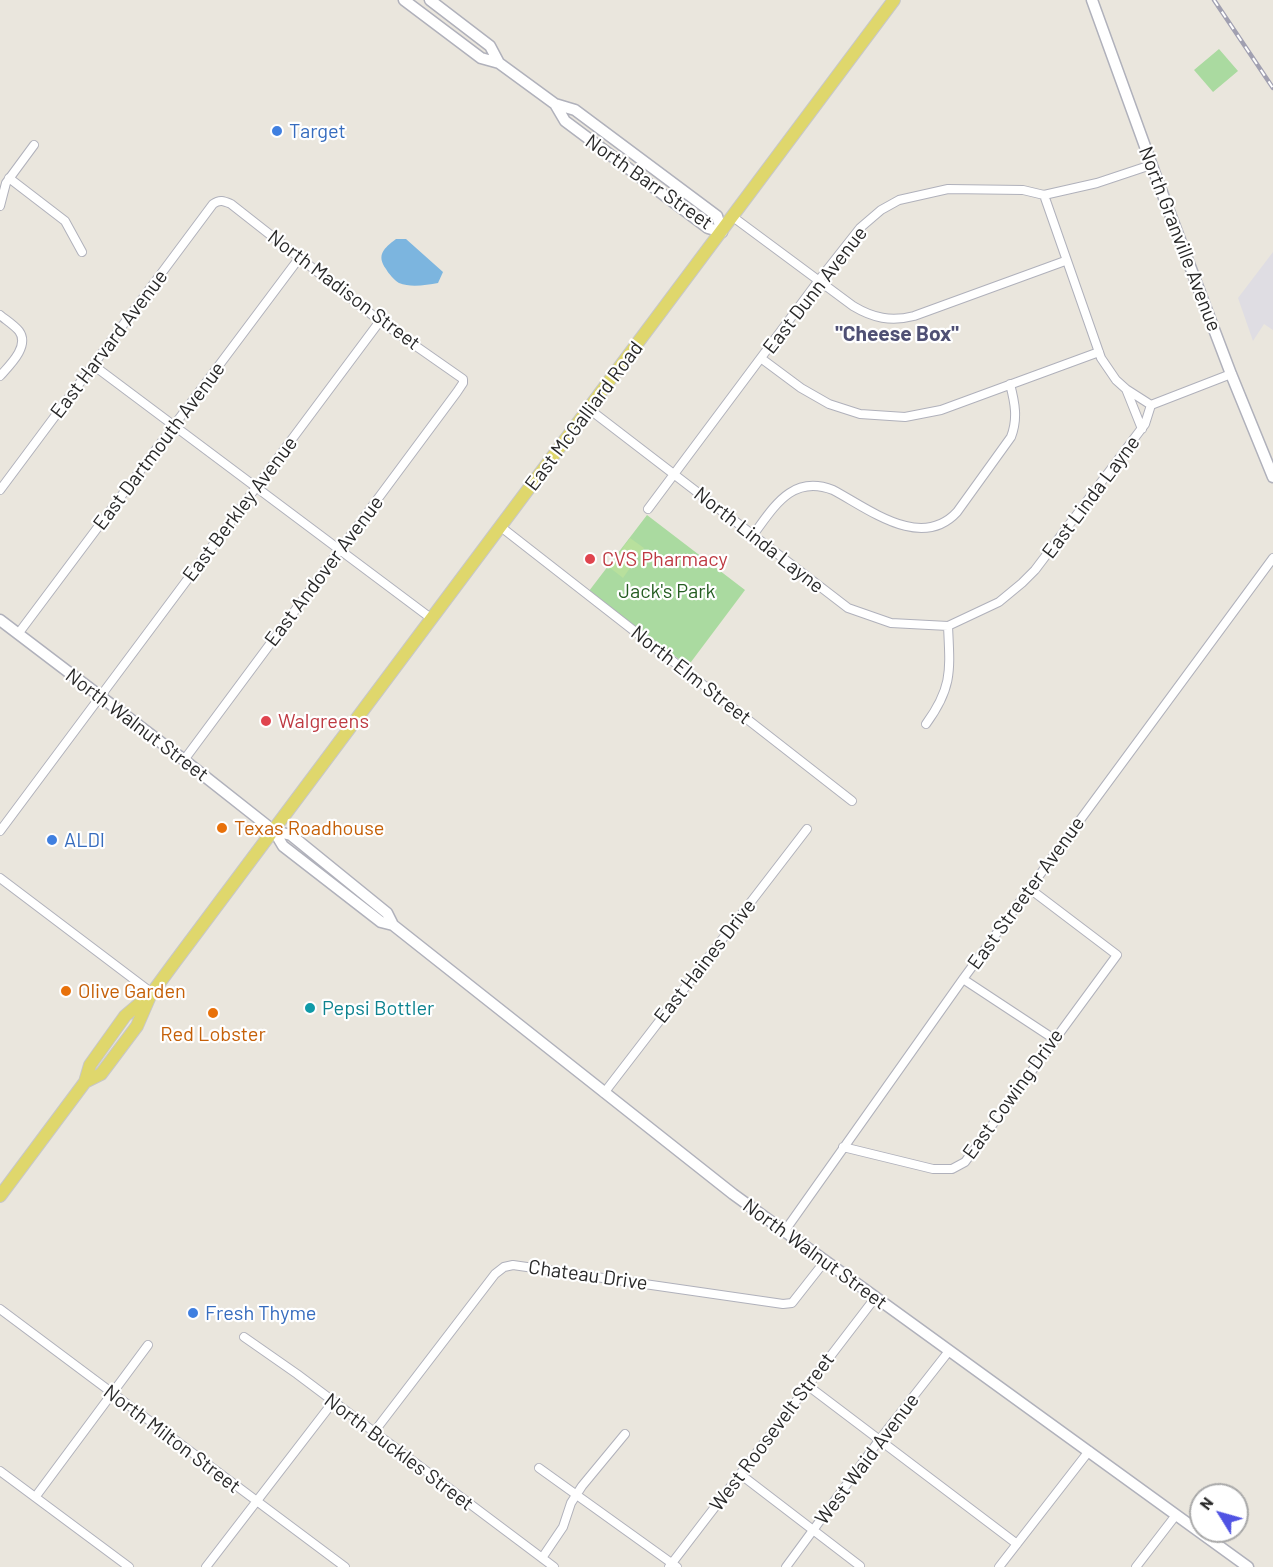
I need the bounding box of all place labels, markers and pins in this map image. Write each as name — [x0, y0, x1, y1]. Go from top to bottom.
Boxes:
place label: Target — [289, 119, 346, 143]
marker: Target — [270, 124, 284, 138]
place label: CVS Pharmacy — [602, 547, 728, 571]
marker: CVS Pharmacy — [583, 552, 597, 566]
place label: Walgreens — [278, 709, 369, 733]
marker: Walgreens — [259, 714, 273, 728]
place label: Texas Roadhouse — [234, 816, 384, 840]
marker: Texas Roadhouse — [215, 821, 229, 835]
place label: ALDI — [64, 828, 105, 852]
marker: ALDI — [45, 833, 59, 847]
place label: Olive Garden — [78, 979, 186, 1003]
marker: Olive Garden — [59, 984, 73, 998]
place label: Pepsi Bottler — [322, 996, 434, 1020]
marker: Pepsi Bottler — [303, 1001, 317, 1015]
marker: Red Lobster — [206, 1006, 220, 1020]
place label: Red Lobster — [160, 1022, 266, 1046]
place label: Fresh Thyme — [205, 1301, 316, 1325]
marker: Fresh Thyme — [186, 1306, 200, 1320]

